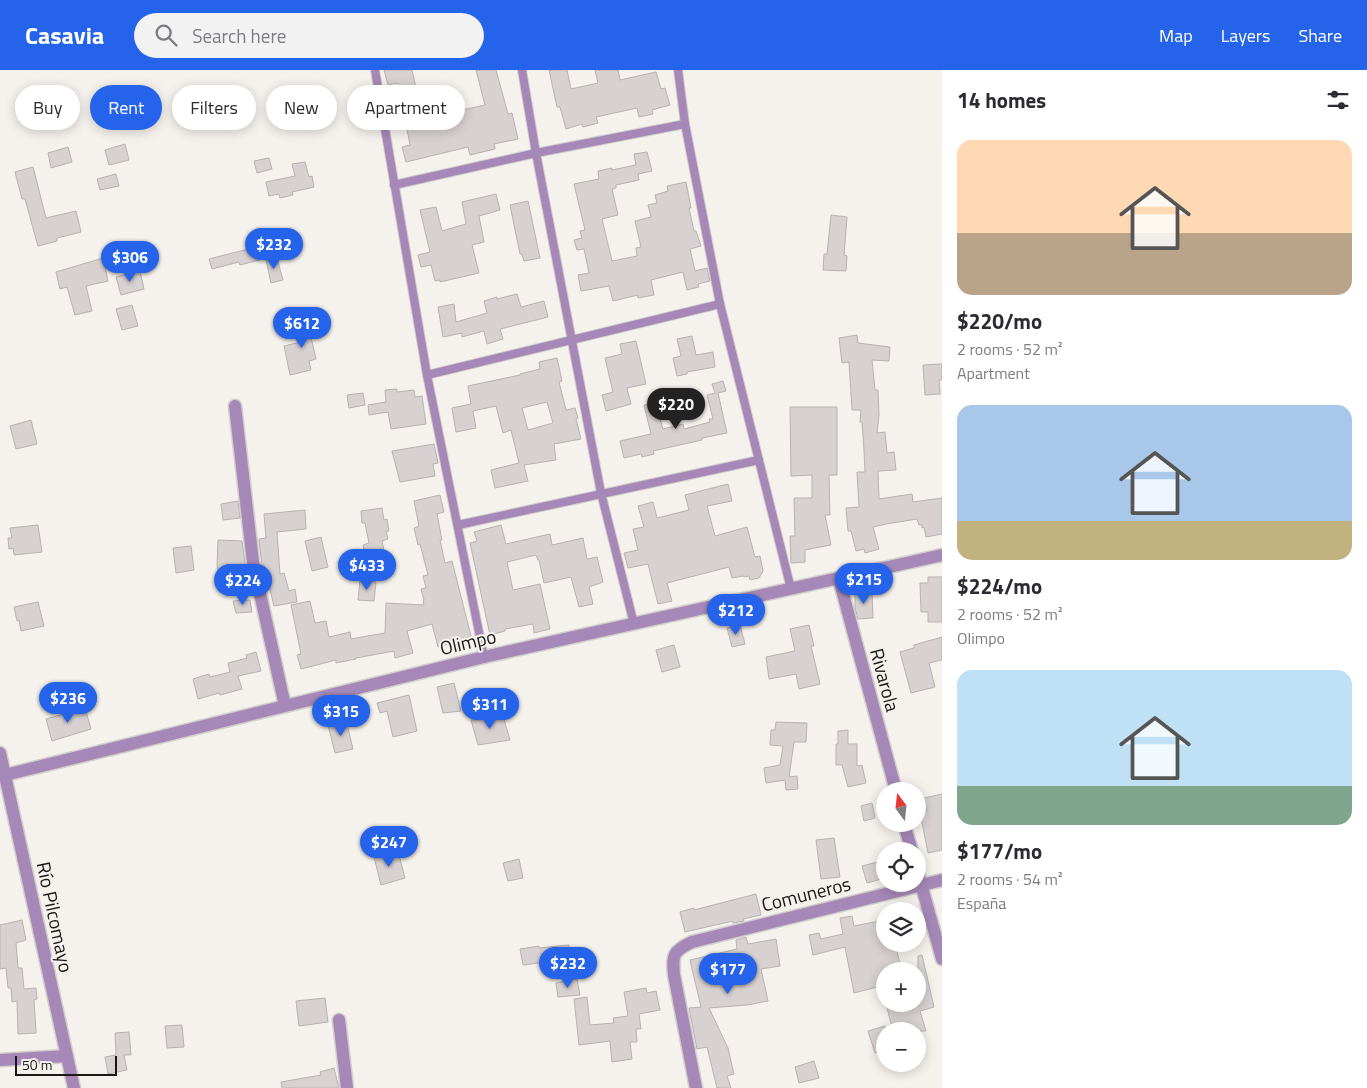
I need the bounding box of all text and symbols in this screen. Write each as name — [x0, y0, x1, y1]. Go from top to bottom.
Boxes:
search box — [134, 13, 484, 58]
text: Casavia — [25, 17, 104, 53]
icon: search — [152, 21, 180, 49]
text: Search here — [192, 21, 286, 50]
text: Map — [1159, 22, 1193, 49]
text: Layers — [1221, 22, 1270, 49]
text: Share — [1298, 22, 1342, 49]
text: 14 homes — [957, 84, 1046, 116]
chip: Buy — [15, 85, 80, 130]
chip: Rent — [90, 85, 162, 130]
chip: Filters — [172, 85, 256, 130]
chip: New — [266, 85, 337, 130]
chip: Apartment — [347, 85, 465, 130]
icon: filters — [1324, 86, 1352, 114]
icon: home — [1110, 173, 1200, 263]
pin: $232 — [244, 228, 304, 270]
text: $232 — [256, 232, 292, 256]
pin: $306 — [100, 240, 160, 283]
text: $306 — [112, 245, 148, 269]
text: $220/mo — [957, 305, 1042, 337]
pin: $612 — [272, 306, 332, 349]
text: $612 — [284, 311, 320, 335]
text: 2 rooms · 52 m² — [957, 337, 1062, 361]
text: Apartment — [957, 361, 1030, 385]
pin: $220 — [646, 388, 706, 430]
text: $220 — [658, 392, 694, 416]
icon: home — [1110, 438, 1200, 528]
pin: $433 — [337, 548, 397, 591]
text: $433 — [349, 553, 385, 577]
pin: $215 — [834, 562, 894, 605]
pin: $224 — [213, 564, 273, 606]
text: $215 — [846, 567, 882, 591]
text: $224 — [225, 568, 261, 592]
text: $224/mo — [957, 570, 1042, 602]
pin: $212 — [706, 594, 766, 636]
text: $212 — [718, 598, 754, 622]
text: 2 rooms · 52 m² — [957, 602, 1062, 626]
street label: Olimpo — [437, 621, 499, 662]
text: Olimpo — [957, 626, 1005, 650]
street label: Rivarola — [863, 645, 908, 715]
pin: $236 — [38, 682, 98, 724]
text: $236 — [50, 686, 86, 710]
pin: $311 — [460, 688, 520, 730]
text: $311 — [472, 692, 508, 716]
pin: $315 — [311, 694, 371, 737]
text: $315 — [323, 699, 359, 723]
icon: home — [1110, 703, 1200, 793]
north arrow — [876, 782, 926, 832]
map controls — [876, 782, 926, 1072]
pin: $247 — [359, 826, 419, 868]
text: $247 — [371, 830, 407, 854]
text: $177/mo — [957, 835, 1042, 867]
button: locate — [876, 842, 926, 892]
street label: Río Pilcomayo — [30, 859, 81, 975]
text: 2 rooms · 54 m² — [957, 867, 1062, 891]
street label: Comuneros — [758, 868, 854, 919]
text: España — [957, 891, 1006, 915]
button: layers — [876, 902, 926, 952]
pin: $232 — [538, 946, 598, 989]
text: $232 — [550, 951, 586, 975]
pin: $177 — [698, 952, 758, 995]
text: $177 — [710, 957, 746, 981]
button: + — [876, 962, 926, 1012]
button: − — [876, 1022, 926, 1072]
scale bar — [15, 1053, 118, 1076]
text: 50 m — [22, 1054, 52, 1075]

